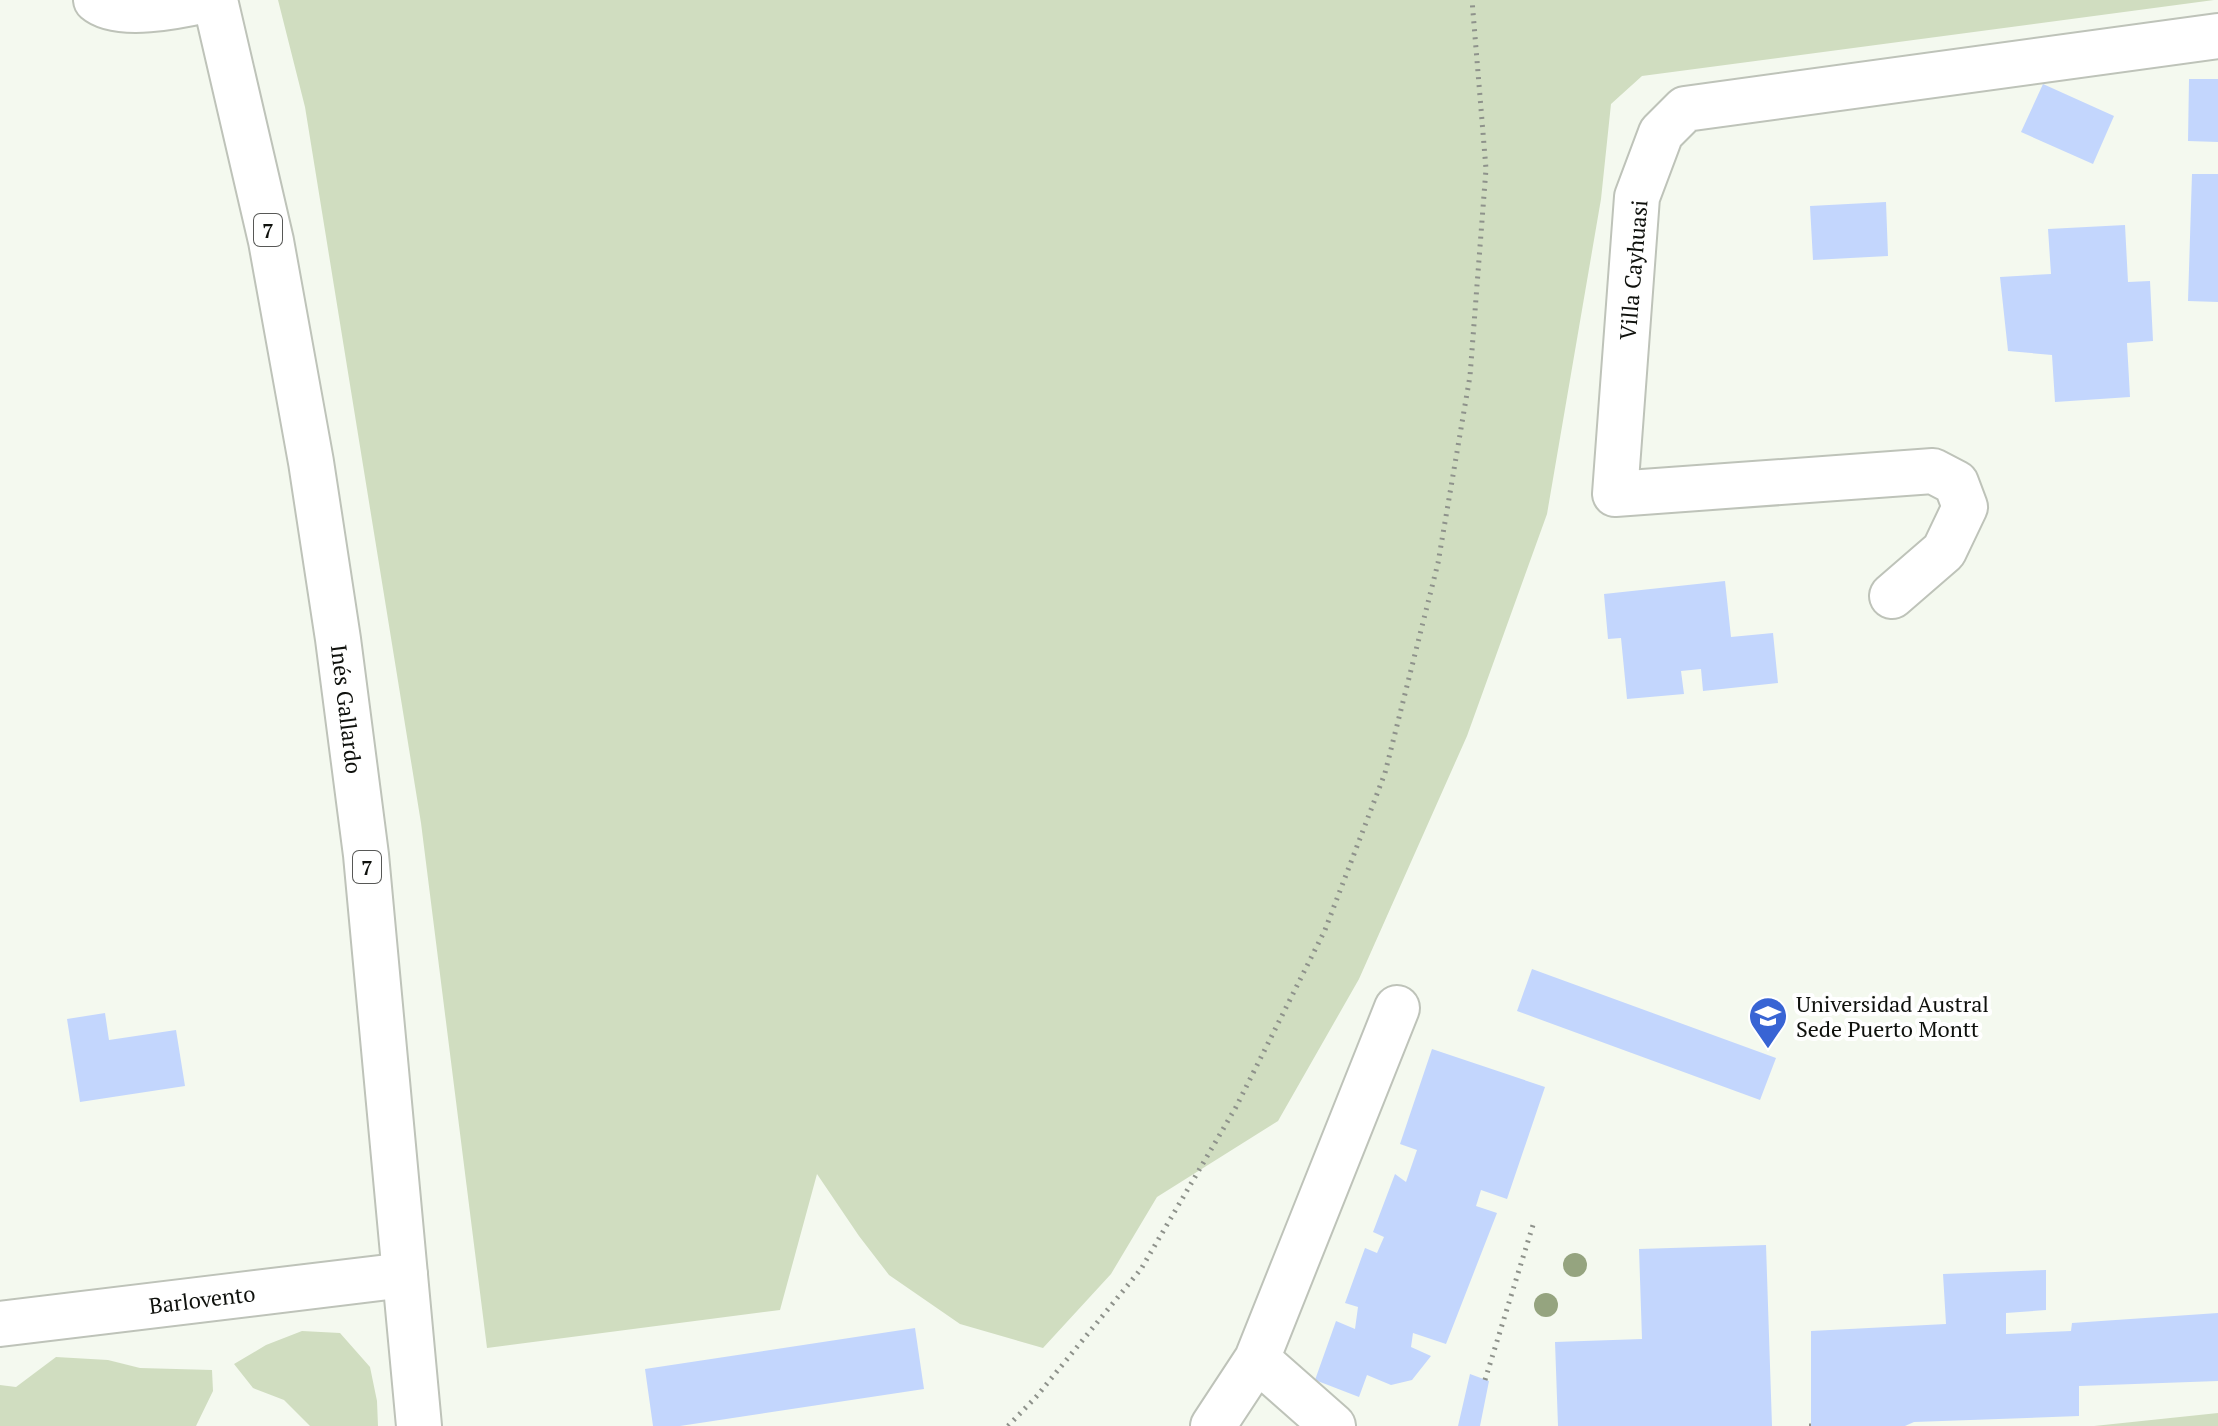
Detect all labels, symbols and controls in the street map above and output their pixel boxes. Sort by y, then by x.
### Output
street label: Villa Cayhuasi [1612,199,1654,341]
road number: 7 [254,214,282,246]
street label: Inés Gallardo [325,643,369,775]
road number: 7 [353,851,381,883]
place label: Universidad Austral Sede Puerto Montt [1796,989,1989,1043]
school or university icon: Universidad Austral Sede Puerto Montt [1747,995,1789,1050]
street label: Barlovento [147,1278,257,1320]

